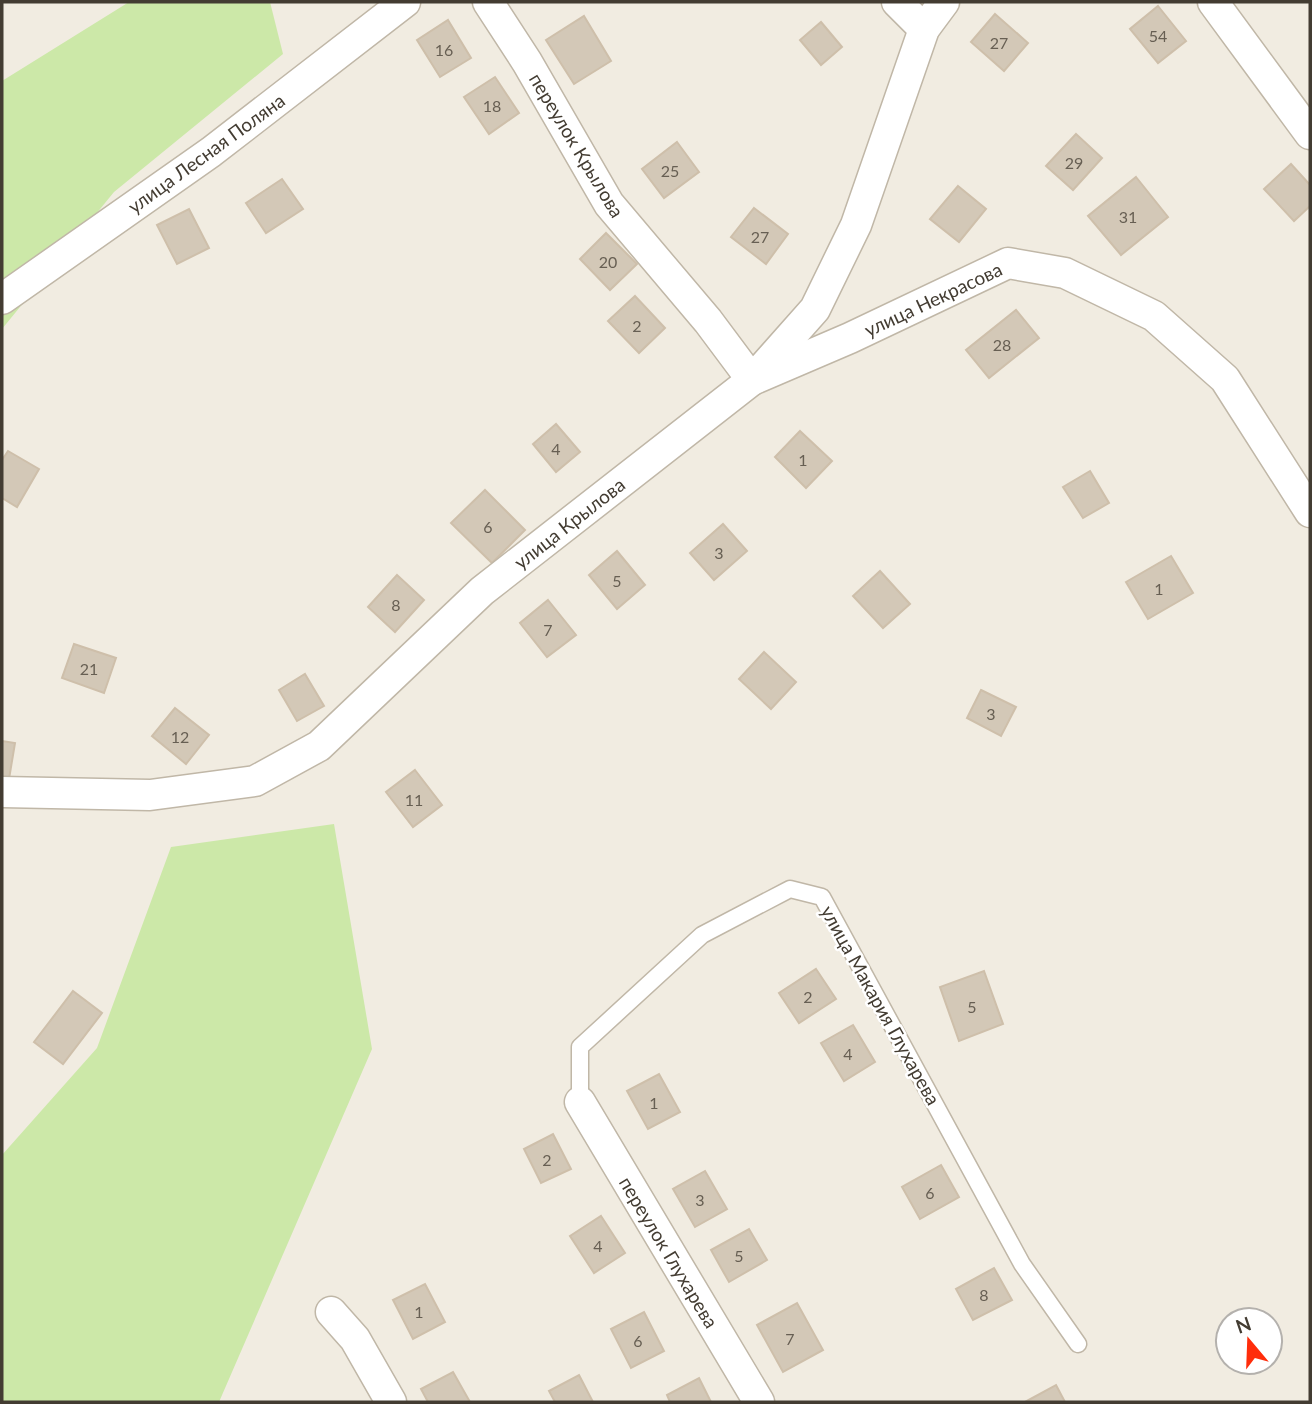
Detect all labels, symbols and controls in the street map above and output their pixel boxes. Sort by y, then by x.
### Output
house number: 54 [1149,26,1167,45]
house number: 27 [990,33,1008,52]
house number: 16 [435,40,453,59]
street label: переулок Крылова [525,69,629,221]
street label: улица Лесная Поляна [123,88,289,218]
house number: 18 [483,96,501,115]
house number: 29 [1065,153,1083,172]
house number: 25 [661,161,679,180]
house number: 31 [1119,207,1137,226]
house number: 27 [751,227,769,246]
house number: 20 [599,252,617,271]
street label: улица Некрасова [860,257,1006,341]
house number: 2 [632,316,642,335]
house number: 28 [993,335,1011,354]
house number: 4 [551,439,561,458]
house number: 1 [798,450,808,469]
street label: улица Крылова [509,473,629,573]
house number: 6 [483,517,493,536]
house number: 3 [714,543,724,562]
house number: 5 [612,571,622,590]
house number: 1 [1154,579,1164,598]
house number: 8 [391,595,401,614]
house number: 7 [543,620,553,639]
house number: 21 [80,659,98,678]
house number: 3 [986,704,996,723]
house number: 12 [171,727,189,746]
house number: 11 [405,790,423,809]
street label: улица Макария Глухарева [817,901,945,1109]
house number: 2 [803,987,813,1006]
house number: 5 [967,997,977,1016]
house number: 4 [843,1044,853,1063]
house number: 1 [649,1093,659,1112]
house number: 2 [542,1150,552,1169]
street label: переулок Глухарева [615,1172,723,1332]
house number: 6 [925,1183,935,1202]
house number: 3 [695,1190,705,1209]
house number: 4 [593,1236,603,1255]
house number: 5 [734,1246,744,1265]
house number: 8 [979,1285,989,1304]
house number: 1 [414,1302,424,1321]
north arrow [1214,1306,1284,1376]
text: N [1233,1311,1254,1338]
house number: 7 [785,1329,795,1348]
house number: 6 [633,1331,643,1350]

